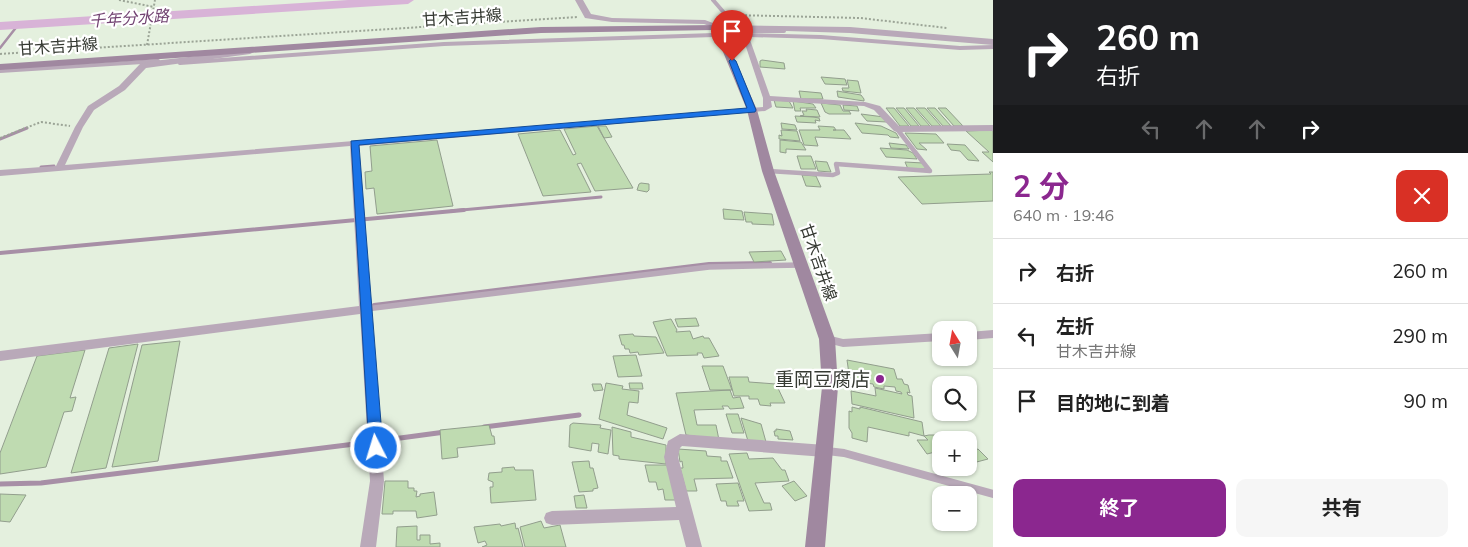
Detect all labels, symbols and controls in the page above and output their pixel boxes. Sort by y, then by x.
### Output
street label: 甘木吉井線 [421,4,503,30]
water label: 千年分水路 [88,5,172,31]
pin [711,10,753,61]
text: 260 m [1096,15,1200,59]
icon: arrive [718,17,746,45]
icon: right [1013,20,1078,85]
street label: 甘木吉井線 [17,33,99,59]
text: 右折 [1096,62,1140,90]
icon: left [1137,115,1165,143]
icon: ahead [1190,115,1218,143]
icon: ahead [1243,115,1271,143]
icon: right [1296,115,1324,143]
text: 2 分 [1013,167,1069,205]
button: close [1396,170,1448,222]
text: 640 m · 19:46 [1013,205,1114,225]
street label: 甘木吉井線 [797,221,841,303]
icon: right [1013,257,1041,285]
text: 260 m [1392,259,1448,283]
text: 右折 [1056,261,1094,285]
text: 左折 [1056,314,1094,338]
north arrow [932,321,978,366]
map controls [932,321,977,531]
icon: left [1013,322,1041,350]
text: 290 m [1392,324,1448,348]
text: 甘木吉井線 [1056,341,1136,361]
place label: 重岡豆腐店 [775,367,870,391]
marker: 重岡豆腐店 [874,373,886,385]
button: search [932,376,977,421]
icon: arrive [1013,387,1041,415]
text: 90 m [1404,389,1448,413]
text: 目的地に到着 [1056,391,1170,415]
position arrow [349,421,401,473]
button: + [932,431,977,476]
button: 終了 [1013,479,1226,537]
button: 共有 [1236,479,1448,537]
button: − [932,486,977,531]

